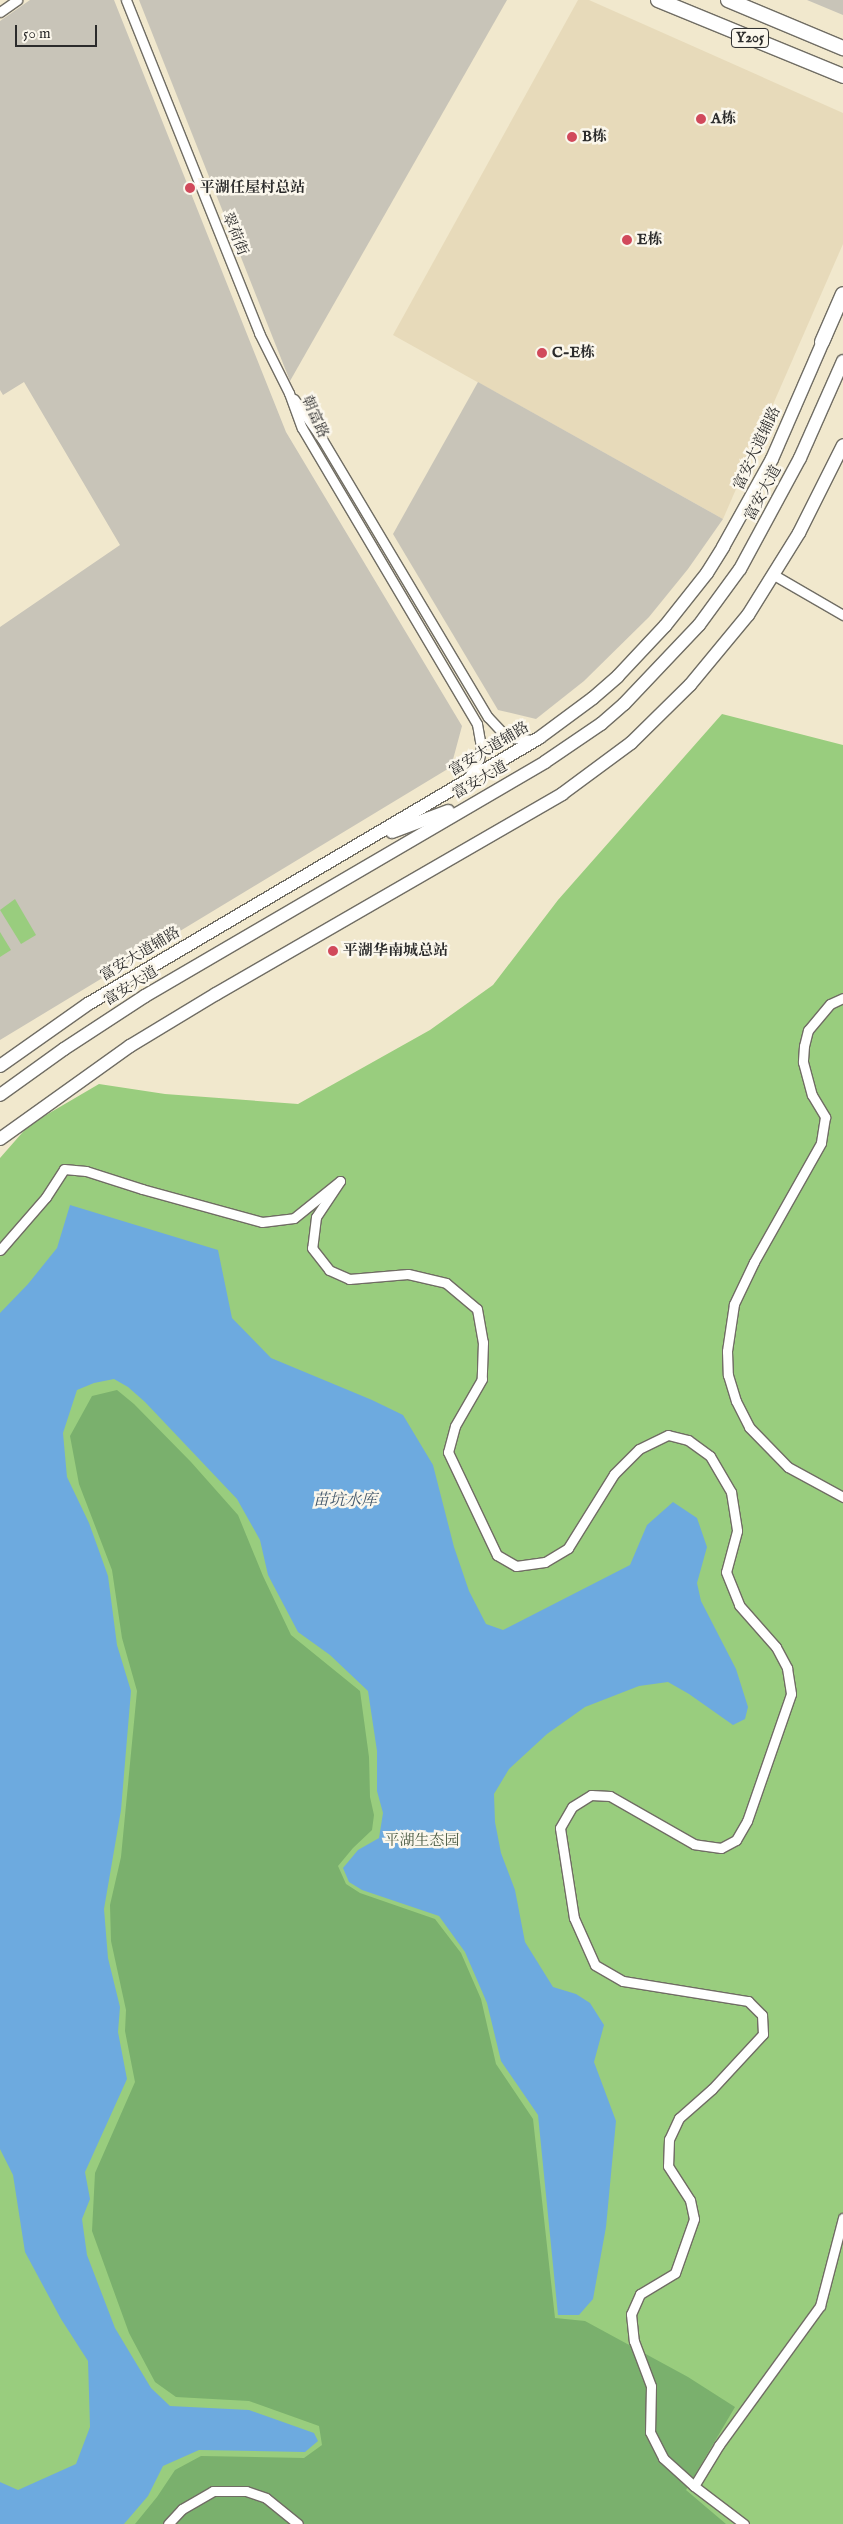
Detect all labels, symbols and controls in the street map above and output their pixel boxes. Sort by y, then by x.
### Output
scale bar [18,15,100,47]
text: 50 m [23,24,51,43]
road number: Y205 [730,26,770,49]
place label: A栋 [711,110,736,128]
marker: A栋 [695,113,707,125]
place label: B栋 [582,128,607,146]
marker: B栋 [566,131,578,143]
place label: 平湖任屋村总站 [200,179,305,197]
marker: 平湖任屋村总站 [184,182,196,194]
street label: 翠荷街 [218,210,252,258]
place label: E栋 [637,231,662,249]
marker: E栋 [621,234,633,246]
place label: C-E栋 [552,344,595,362]
marker: C-E栋 [536,347,548,359]
street label: 朝富路 [298,393,332,441]
street label: 富安大道辅路 [730,403,784,493]
street label: 富安大道 [741,462,785,524]
street label: 富安大道辅路 [446,718,532,780]
street label: 富安大道 [450,757,510,803]
street label: 富安大道辅路 [97,923,183,985]
place label: 平湖华南城总站 [343,942,448,960]
marker: 平湖华南城总站 [327,945,339,957]
street label: 富安大道 [101,962,161,1010]
water label: 苗坑水库 [313,1491,377,1511]
park label: 平湖生态园 [385,1832,459,1850]

